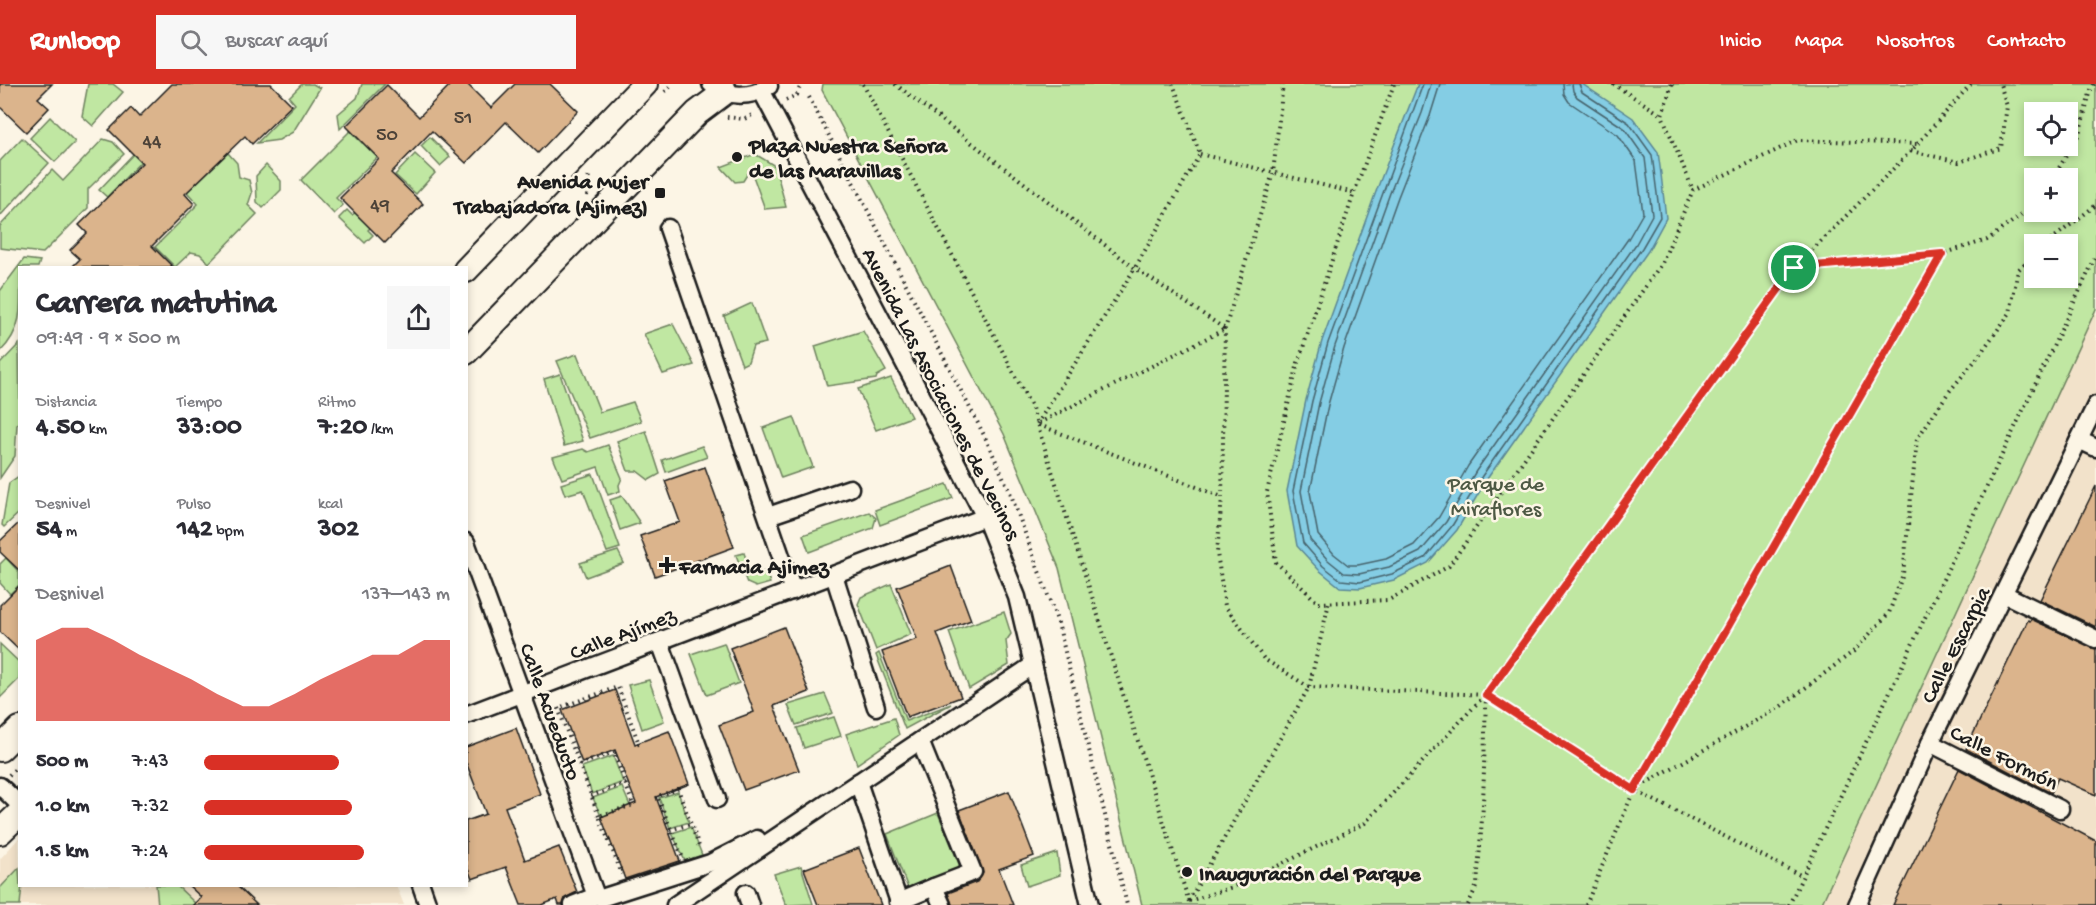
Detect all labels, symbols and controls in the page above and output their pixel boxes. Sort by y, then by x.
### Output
search box [156,15,576,69]
text: Runloop [30,26,120,59]
icon: search [177,26,210,59]
text: Buscar aquí [225,29,328,55]
text: Inicio [1720,30,1762,55]
text: Mapa [1795,30,1843,55]
text: Nosotros [1876,30,1954,55]
text: Contacto [1987,30,2066,55]
map controls [2024,102,2078,288]
button: locate [2024,102,2078,156]
house number: 51 [454,108,472,131]
house number: 50 [376,125,398,148]
house number: 44 [143,132,162,155]
place label: Plaza Nuestra Señora de las Maravillas [748,135,949,186]
marker: Plaza Nuestra Señora de las Maravillas [730,150,744,164]
button: + [2024,168,2078,222]
place label: Avenida Mujer Trabajadora (Ajimez) [452,171,650,222]
marker: Avenida Mujer Trabajadora (Ajimez) [653,186,667,200]
house number: 49 [370,196,390,219]
button: − [2024,234,2078,288]
pin [1768,242,1819,293]
street label: Avenida Las Asociaciones de Vecinos [854,245,1025,546]
icon: arrive [1777,251,1810,284]
text: Carrera matutina [36,286,276,324]
button: share [387,286,450,349]
text: 09:49 · 9 × 500 m [36,328,180,351]
text: Distancia [36,394,97,413]
text: Tiempo [177,394,222,413]
text: Ritmo [318,394,356,413]
text: 4.50 [36,413,85,444]
text: 33:00 [177,413,242,444]
text: 7:20 [318,413,367,444]
text: km [85,421,107,440]
text: /km [367,421,393,440]
park label: Parque de Miraflores [1447,473,1545,524]
text: Desnivel [36,496,90,515]
text: Pulso [177,496,211,515]
text: kcal [318,496,343,515]
text: 54 [36,515,62,546]
text: 142 [177,515,213,546]
text: 302 [318,515,359,546]
text: m [62,523,77,542]
text: bpm [213,523,244,542]
place label: Farmacia Ajimez [678,556,830,582]
marker: Farmacia Ajimez [660,558,674,572]
street label: Calle Escarpia [1917,582,1998,709]
text: Desnivel [36,584,104,607]
text: 137–143 m [362,584,450,607]
street label: Calle Ajímez [567,603,681,668]
street label: Calle Acueducto [511,640,585,784]
street label: Calle Formón [1945,721,2062,798]
text: 500 m [36,751,88,774]
text: 7:43 [132,751,169,774]
text: 1.0 km [36,796,90,819]
text: 7:32 [132,796,169,819]
text: 1.5 km [36,841,89,864]
text: 7:24 [132,841,168,864]
place label: Inauguración del Parque [1199,863,1421,889]
marker: Inauguración del Parque [1180,865,1194,879]

